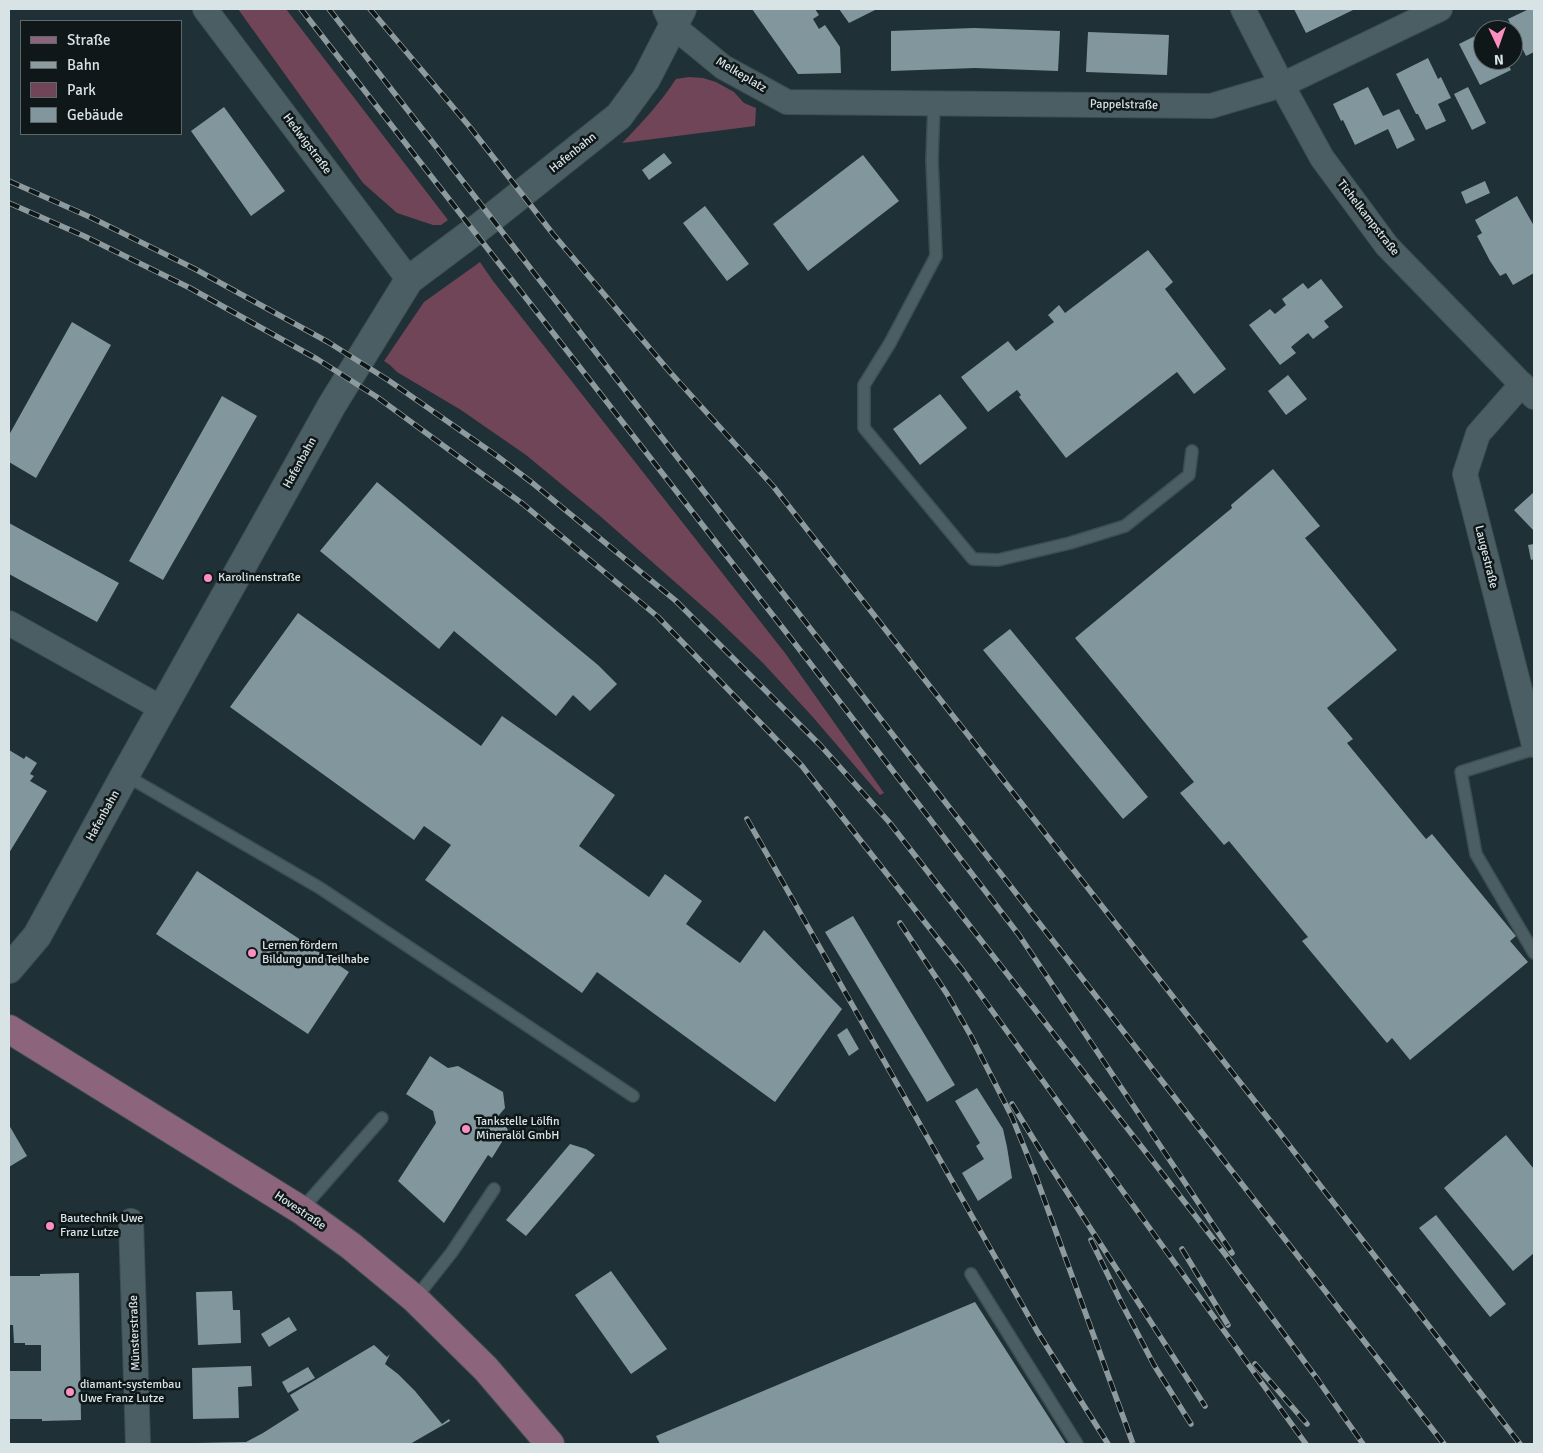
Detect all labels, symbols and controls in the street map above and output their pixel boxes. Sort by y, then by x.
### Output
legend [20,20,182,135]
north arrow [1473,20,1523,70]
text: Straße [67,31,111,49]
text: N [1493,51,1504,68]
street label: Melkeplatz [713,54,769,96]
text: Bahn [67,56,100,74]
text: Park [67,81,96,99]
street label: Pappelstraße [1090,97,1158,113]
text: Gebäude [67,106,123,124]
street label: Hedwigstraße [280,111,334,177]
street label: Hafenbahn [547,130,599,176]
street label: Tichelkampstraße [1334,177,1402,259]
street label: Hafenbahn [280,435,320,491]
street label: Laugestraße [1471,524,1501,590]
place label: Karolinenstraße [218,571,301,585]
marker: Karolinenstraße [202,572,214,584]
street label: Hafenbahn [83,788,123,844]
place label: Lernen fördern Bildung und Teilhabe [262,939,369,967]
marker: Lernen fördern Bildung und Teilhabe [246,947,258,959]
place label: Tankstelle Lölfin Mineralöl GmbH [476,1115,560,1143]
marker: Tankstelle Lölfin Mineralöl GmbH [460,1123,472,1135]
street label: Hovestraße [272,1189,328,1233]
place label: Bautechnik Uwe Franz Lutze [60,1212,143,1240]
marker: Bautechnik Uwe Franz Lutze [44,1220,56,1232]
street label: Münsterstraße [126,1295,144,1371]
place label: diamant-systembau Uwe Franz Lutze [80,1378,181,1406]
marker: diamant-systembau Uwe Franz Lutze [64,1386,76,1398]

